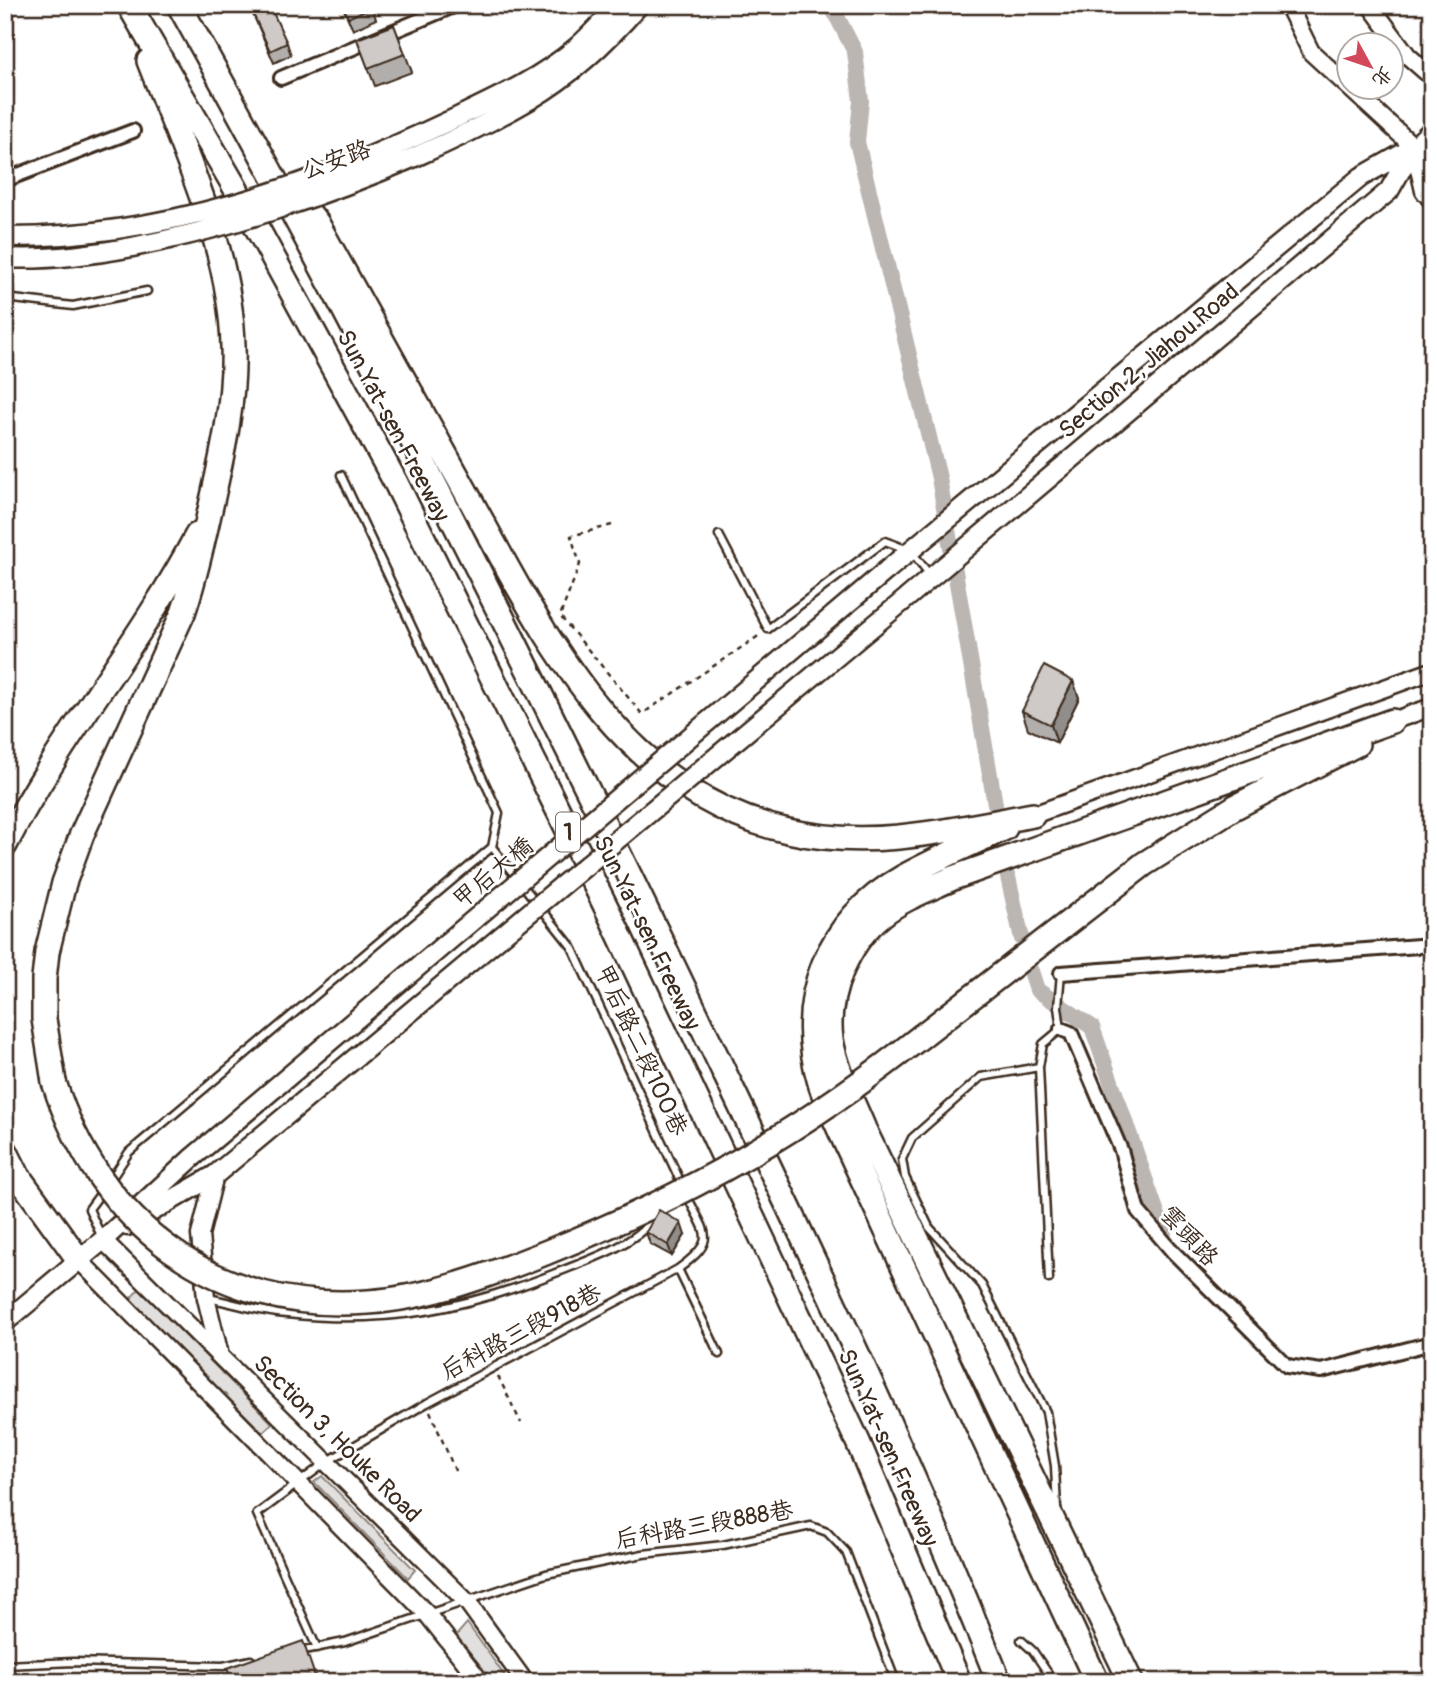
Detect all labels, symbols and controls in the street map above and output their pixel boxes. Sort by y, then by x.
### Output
north arrow [1336,32,1406,102]
text: 北 [1367,61,1398,91]
street label: 公安路 [297,134,375,186]
street label: Section 2, Jiahou Road [1053,277,1245,445]
street label: Sun Yat-sen Freeway [330,325,456,527]
road number: 1 [556,812,580,852]
street label: 甲后大橋 [447,831,539,915]
street label: Sun Yat-sen Freeway [587,831,707,1035]
street label: 甲后路二段100巷 [589,960,693,1140]
street label: 雲頭路 [1154,1200,1224,1272]
street label: 后科路三段918巷 [436,1277,606,1387]
street label: Sun Yat-sen Freeway [831,1345,945,1551]
street label: Section 3, Houke Road [247,1349,427,1529]
street label: 后科路三段888巷 [613,1495,795,1555]

